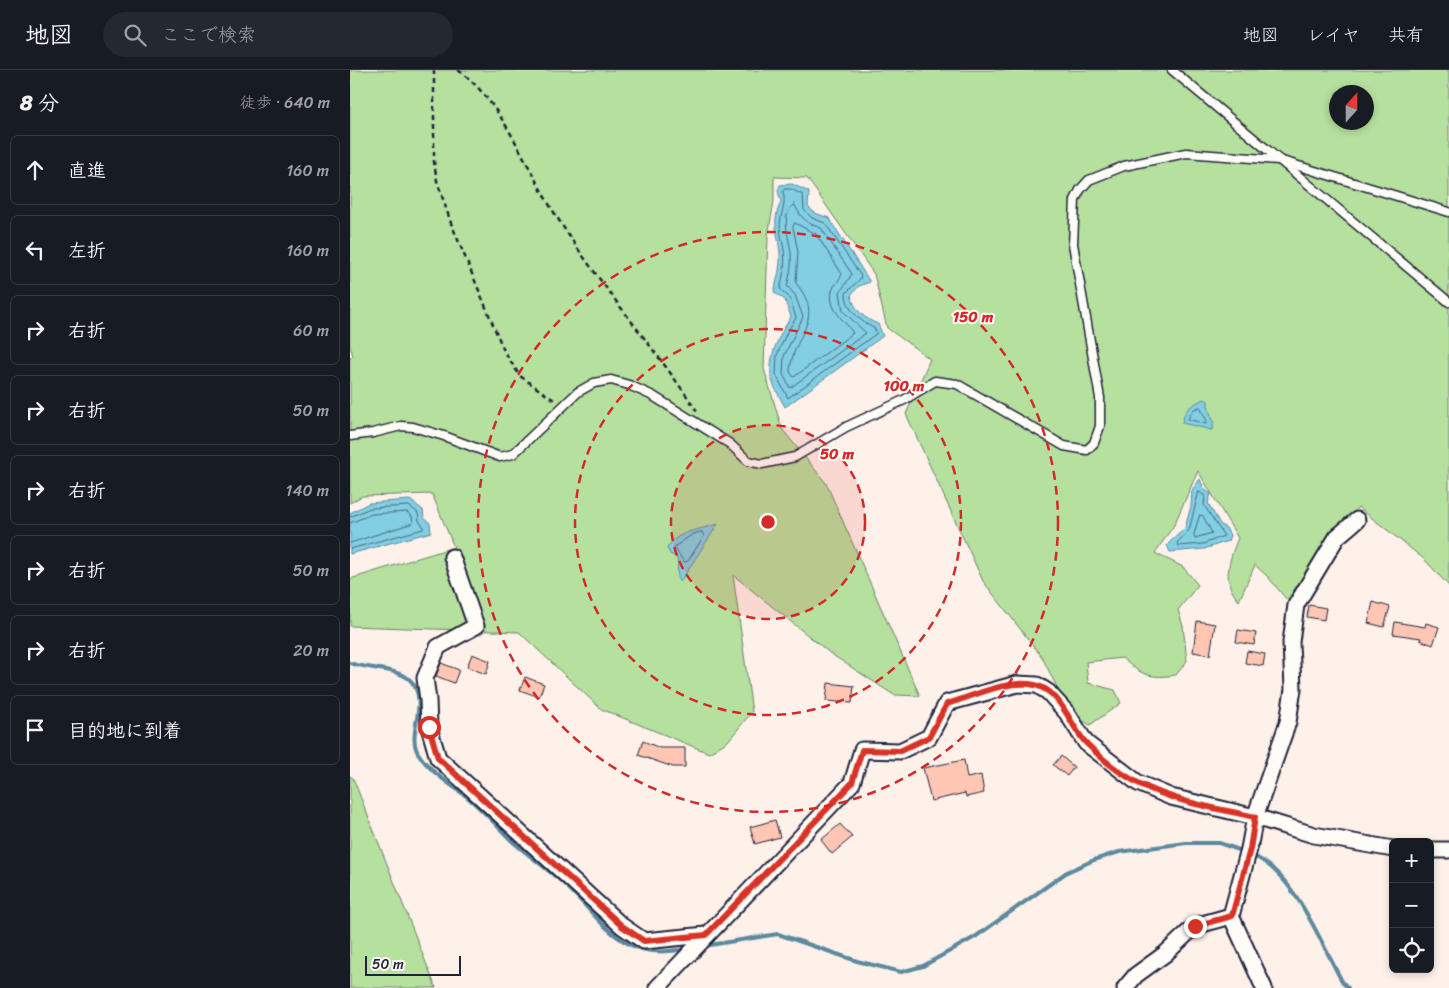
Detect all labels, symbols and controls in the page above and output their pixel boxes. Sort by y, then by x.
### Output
search box [103,12,453,57]
text: 地図 [25,14,73,56]
text: ここで検索 [161,18,256,51]
text: 地図 [1243,19,1279,51]
text: レイヤ [1307,19,1360,51]
text: 共有 [1388,19,1424,51]
icon: search [121,21,149,49]
text: 8 分 [20,84,59,122]
north arrow [1329,85,1374,130]
text: 徒歩 · 640 m [240,88,330,117]
text: 直進 [68,154,106,187]
icon: ahead [21,156,49,184]
text: 160 m [286,156,329,185]
text: 左折 [68,234,106,267]
icon: left [21,236,49,264]
text: 160 m [286,236,329,265]
text: 150 m [953,304,994,330]
text: 右折 [68,314,106,347]
icon: right [21,316,49,344]
text: 60 m [293,316,329,345]
text: 100 m [884,373,925,399]
text: 右折 [68,394,106,427]
icon: right [21,396,49,424]
text: 50 m [293,396,329,425]
text: 50 m [820,441,855,467]
text: 右折 [68,474,106,507]
icon: right [21,476,49,504]
text: 140 m [286,476,329,505]
centre of rings [759,513,777,531]
text: 右折 [68,554,106,587]
icon: right [21,556,49,584]
text: 50 m [293,556,329,585]
text: 右折 [68,634,106,667]
icon: right [21,636,49,664]
text: 20 m [293,636,329,665]
text: 目的地に到着 [68,714,182,747]
icon: arrive [21,716,49,744]
route start [418,716,441,739]
map controls [1389,838,1434,973]
button: + [1389,838,1434,883]
button: − [1389,883,1434,928]
route end [1184,915,1207,938]
button: locate [1389,928,1434,973]
text: 50 m [372,952,404,977]
scale bar [365,953,461,976]

